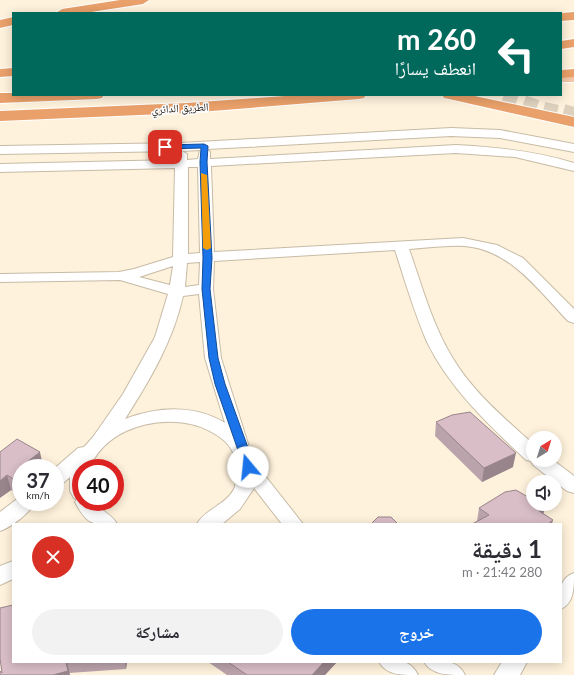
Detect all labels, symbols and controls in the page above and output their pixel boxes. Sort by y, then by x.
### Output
text: 260 m [397,22,476,56]
icon: left [490,28,542,80]
text: انعطف يسارًا [395,57,476,79]
street label: الطريق الدائري [151,100,209,118]
pin [148,130,182,164]
icon: arrive [154,136,176,158]
north arrow [526,431,562,467]
map controls [526,431,562,511]
position arrow [227,446,269,488]
speed limit sign: 40 [72,459,124,511]
text: 37 [26,468,50,492]
button: sound [526,475,562,511]
text: km/h [26,489,50,501]
text: 1 دقيقة [472,534,542,563]
button: close [32,536,74,578]
text: 280 m · 21:42 [462,564,542,580]
button: مشاركة [32,609,283,655]
button: خروج [291,609,542,655]

